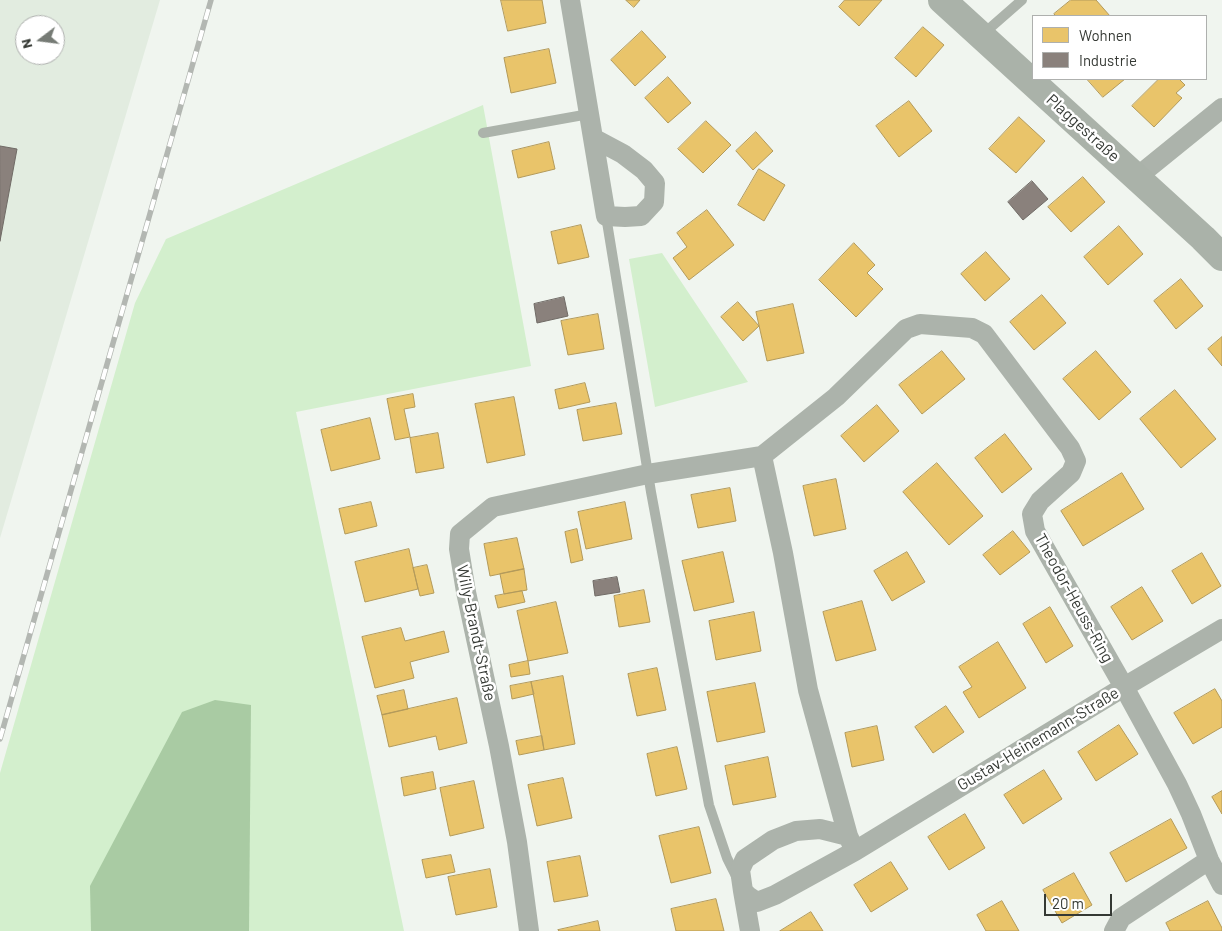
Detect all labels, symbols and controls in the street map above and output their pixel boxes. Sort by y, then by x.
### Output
north arrow [15,15,65,65]
legend [1032,15,1207,80]
text: Wohnen [1079,26,1132,44]
text: N [17,37,35,50]
text: Industrie [1079,51,1137,69]
street label: Plaggestraße [1042,90,1124,166]
street label: Theodor-Heuss-Ring [1031,530,1117,666]
street label: Willy-Brandt-Straße [452,563,500,703]
street label: Gustav-Heinemann-Straße [954,683,1122,795]
scale bar [1047,884,1114,916]
text: 20 m [1052,894,1084,912]

